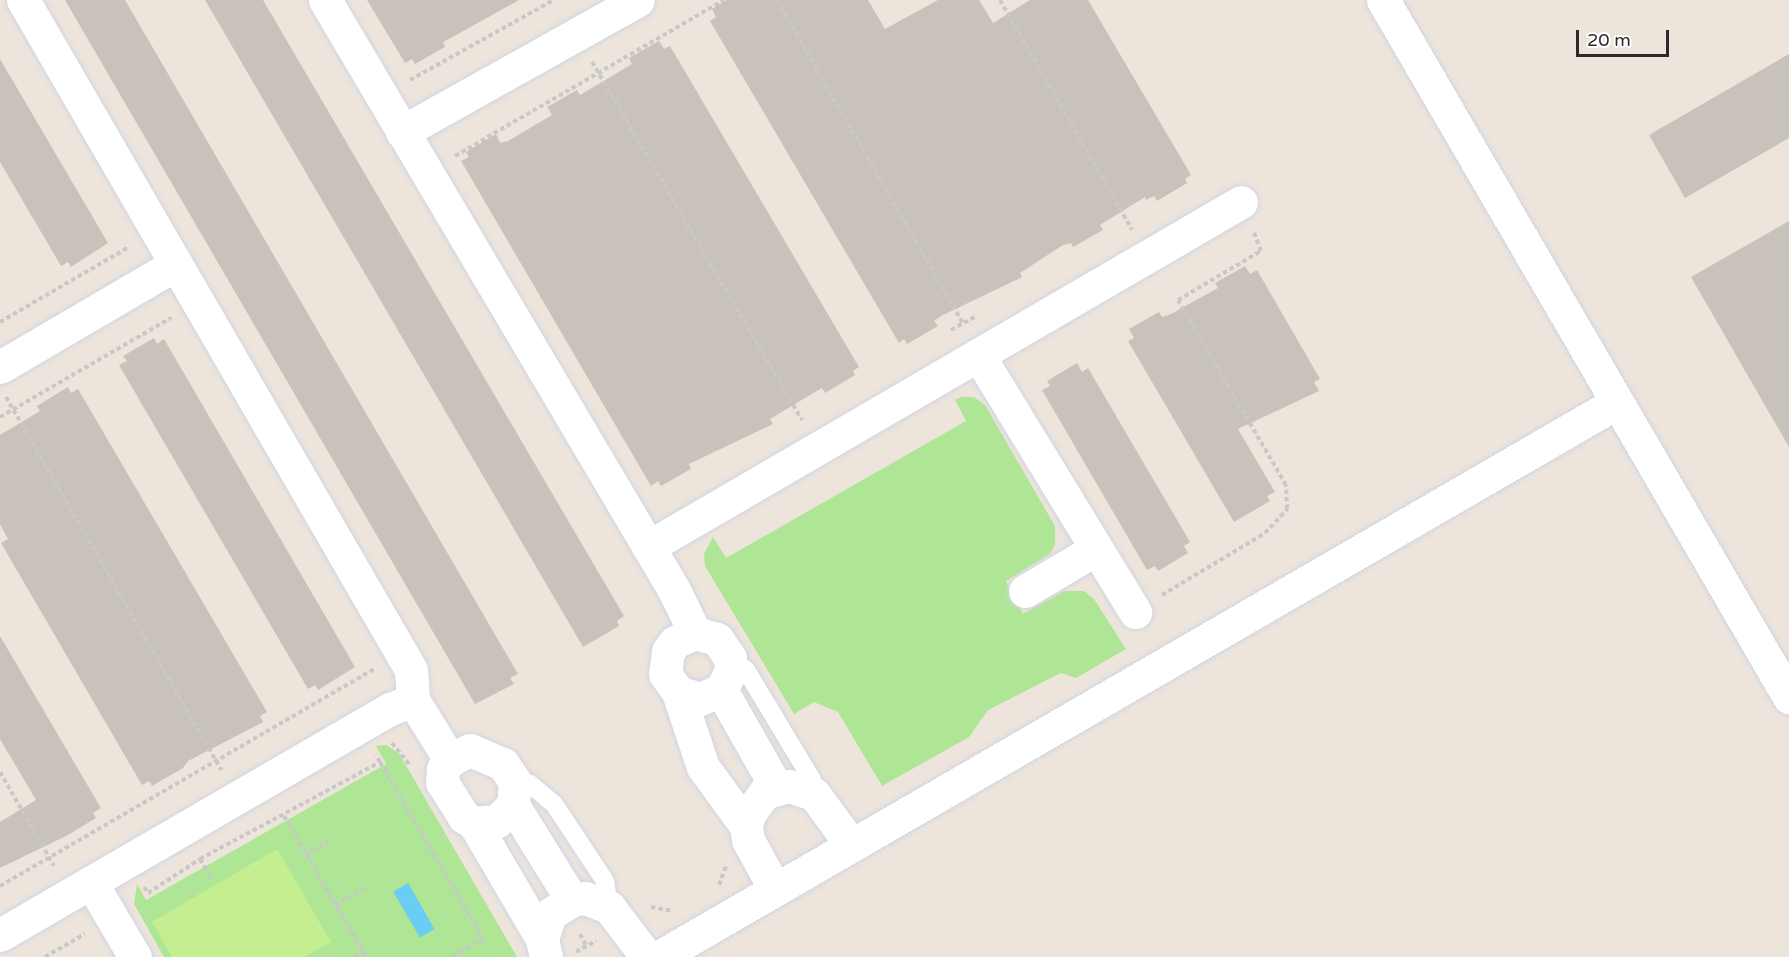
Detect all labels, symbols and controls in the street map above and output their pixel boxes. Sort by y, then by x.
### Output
scale bar [1579,18,1672,56]
text: 20 m [1587,29,1631,51]

